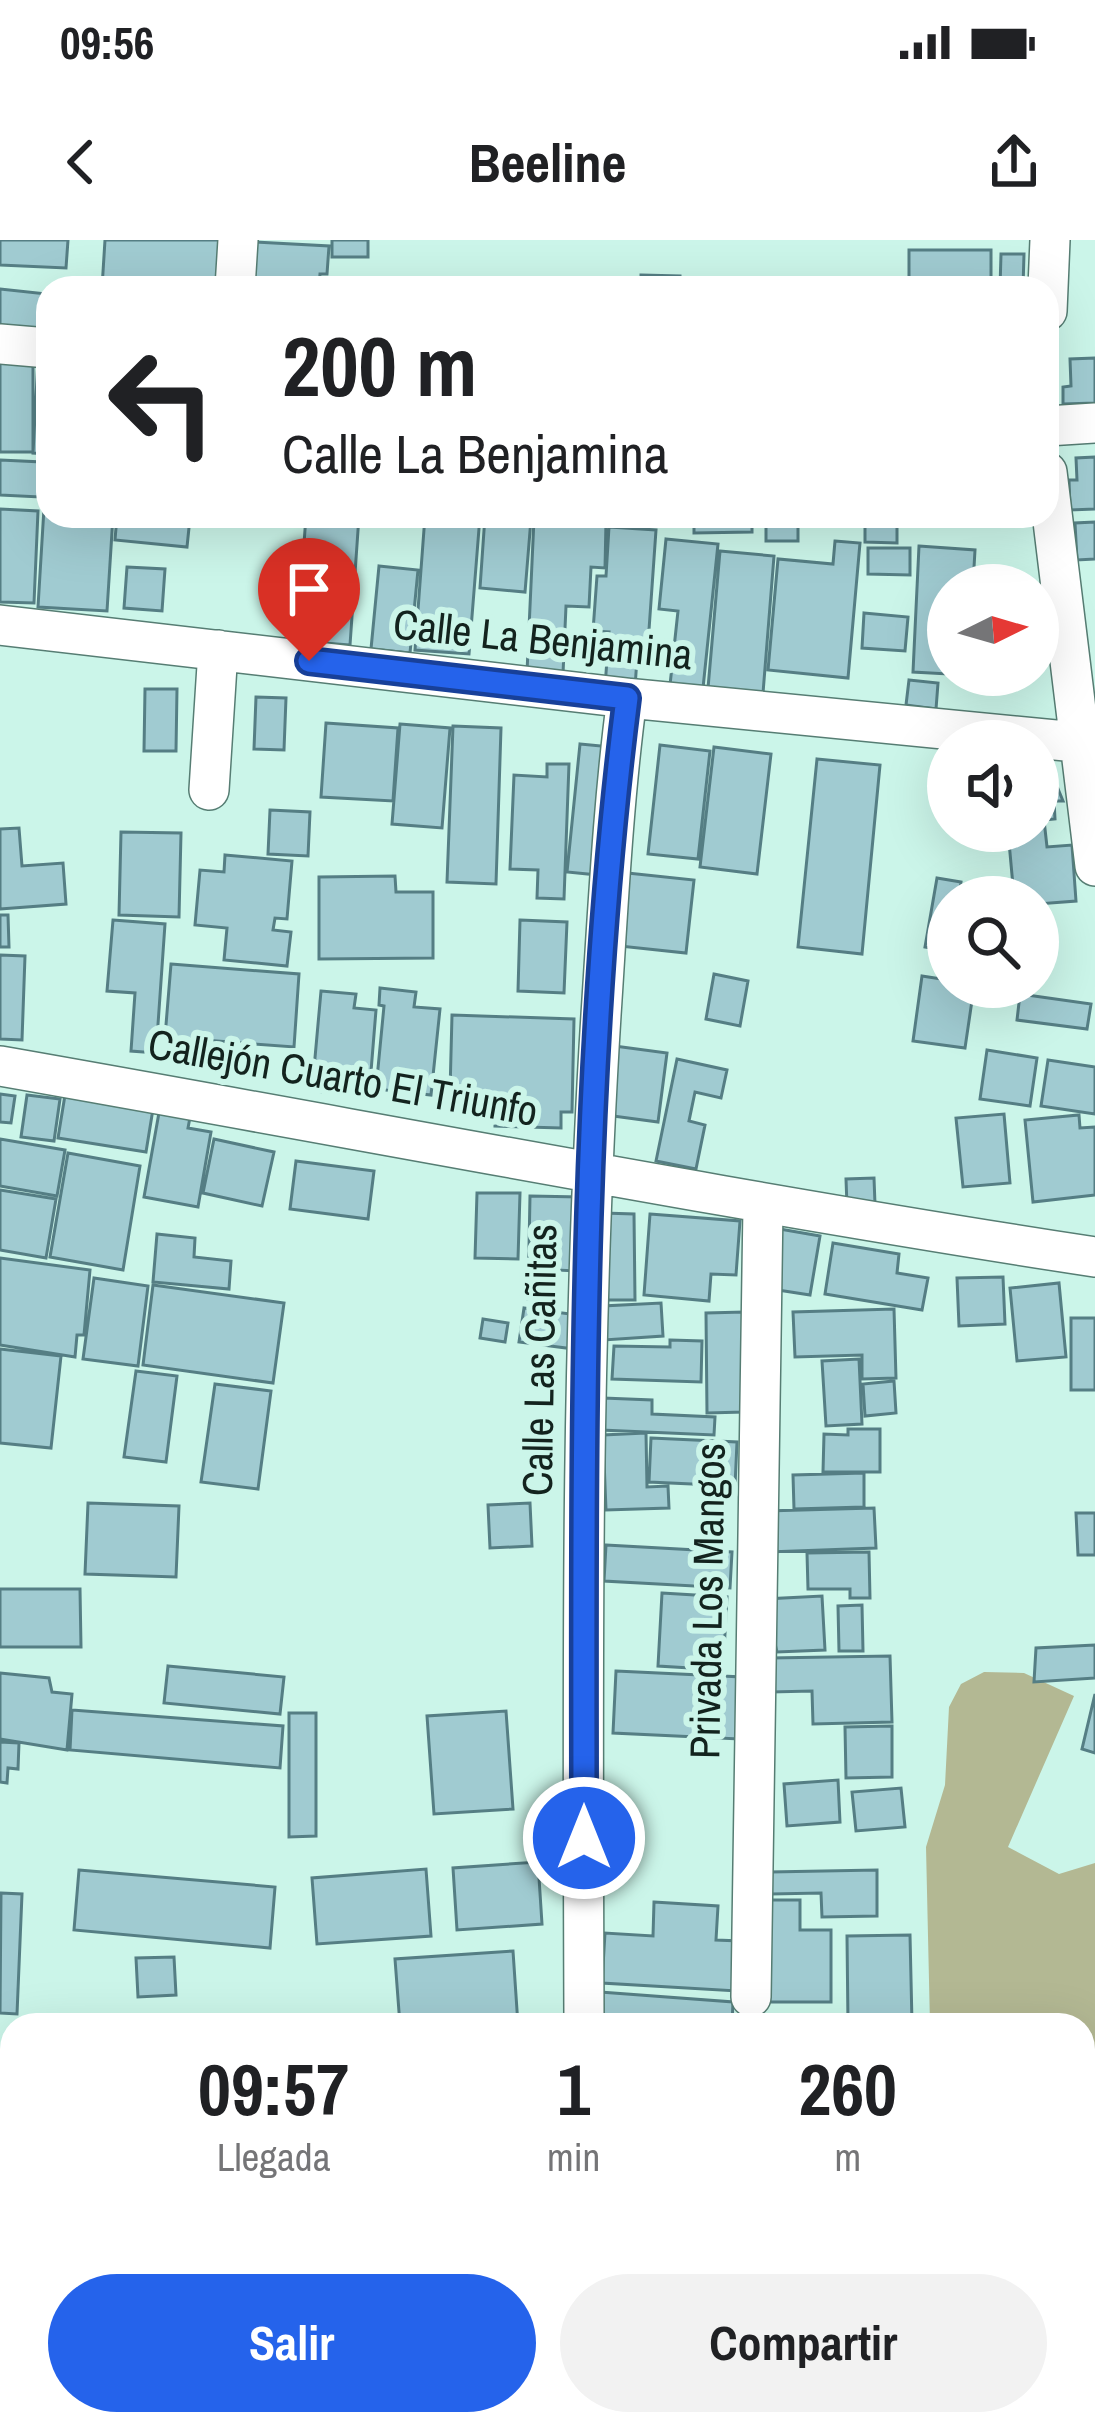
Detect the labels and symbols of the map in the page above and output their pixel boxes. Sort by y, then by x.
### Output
pin [258,538,360,661]
north arrow [927,564,1059,696]
street label: Calle La Benjamina [391,595,695,683]
street label: Callejón Cuarto El Triunfo [144,1015,542,1139]
street label: Calle Las Cañitas [509,1224,569,1496]
street label: Privada Los Mangos [676,1443,738,1759]
position arrow [521,1775,647,1901]

